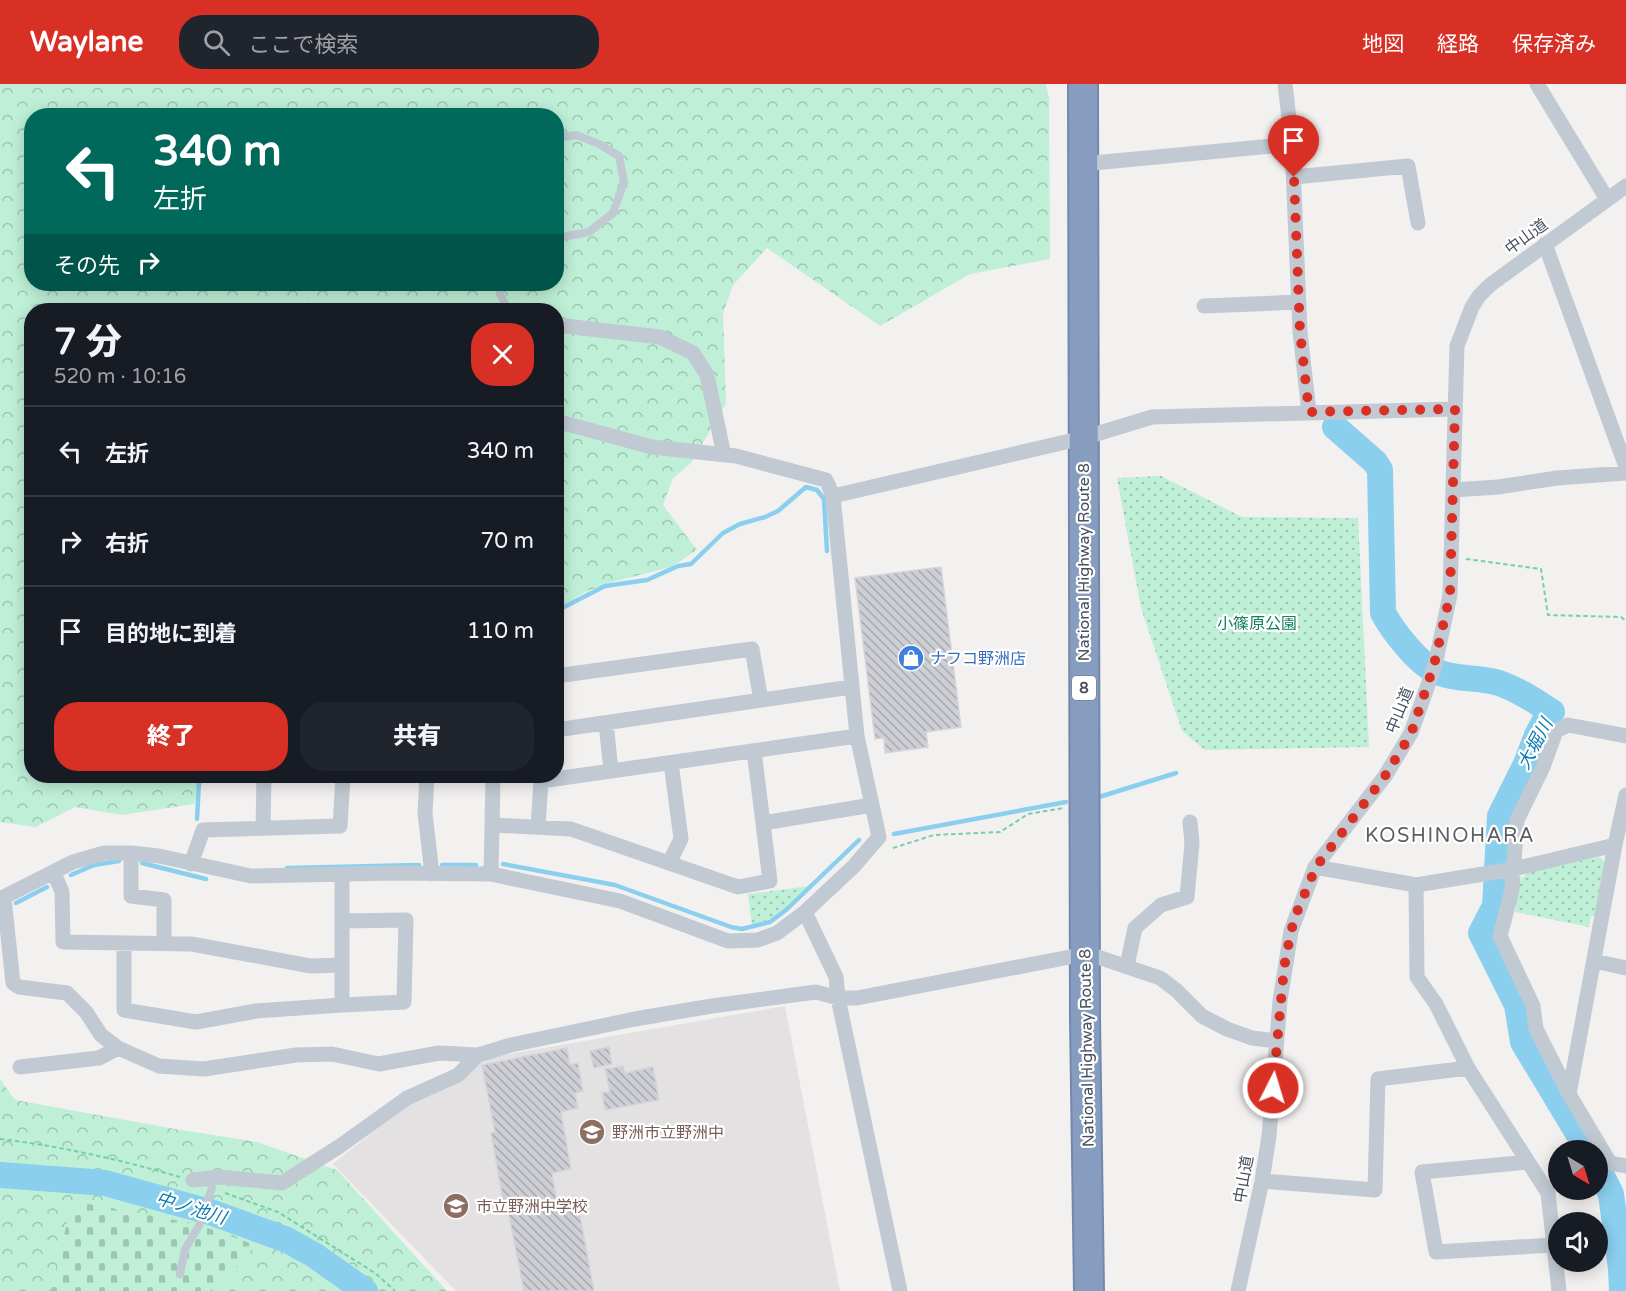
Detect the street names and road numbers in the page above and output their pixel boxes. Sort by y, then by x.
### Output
street label: 中山道 [1501,215,1552,259]
street label: National Highway Route 8 [1074,463,1094,661]
road number: 8 [1072,676,1096,700]
street label: 中山道 [1382,684,1418,736]
street label: National Highway Route 8 [1075,949,1099,1147]
street label: 中山道 [1230,1154,1258,1205]

